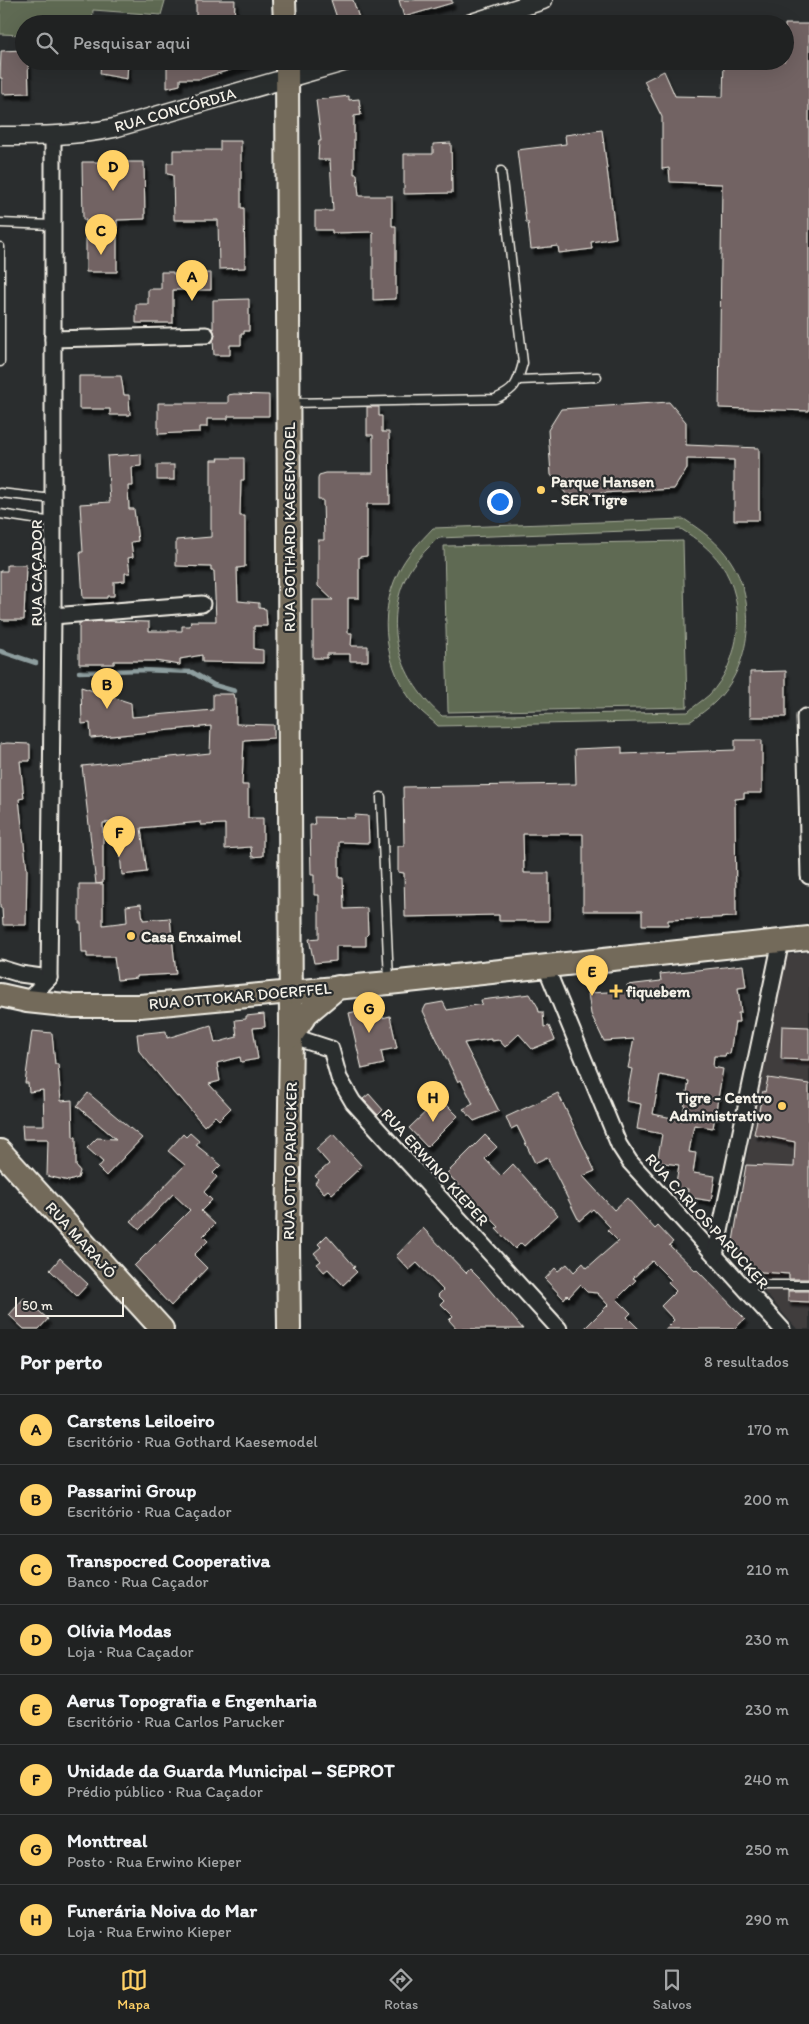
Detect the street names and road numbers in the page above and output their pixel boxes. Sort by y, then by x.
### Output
street label: RUA CONCÓRDIA [112,84,238,136]
street label: RUA GOTHARD KAESEMODEL [280,422,299,632]
street label: RUA CAÇADOR [27,519,46,626]
street label: RUA OTTOKAR DOERFFEL [148,979,332,1013]
street label: RUA OTTO PARUCKER [279,1082,301,1240]
street label: RUA ERWINO KIEPER [377,1104,493,1230]
street label: RUA CARLOS PARUCKER [641,1149,773,1293]
street label: RUA MARAJÓ [42,1198,120,1282]

